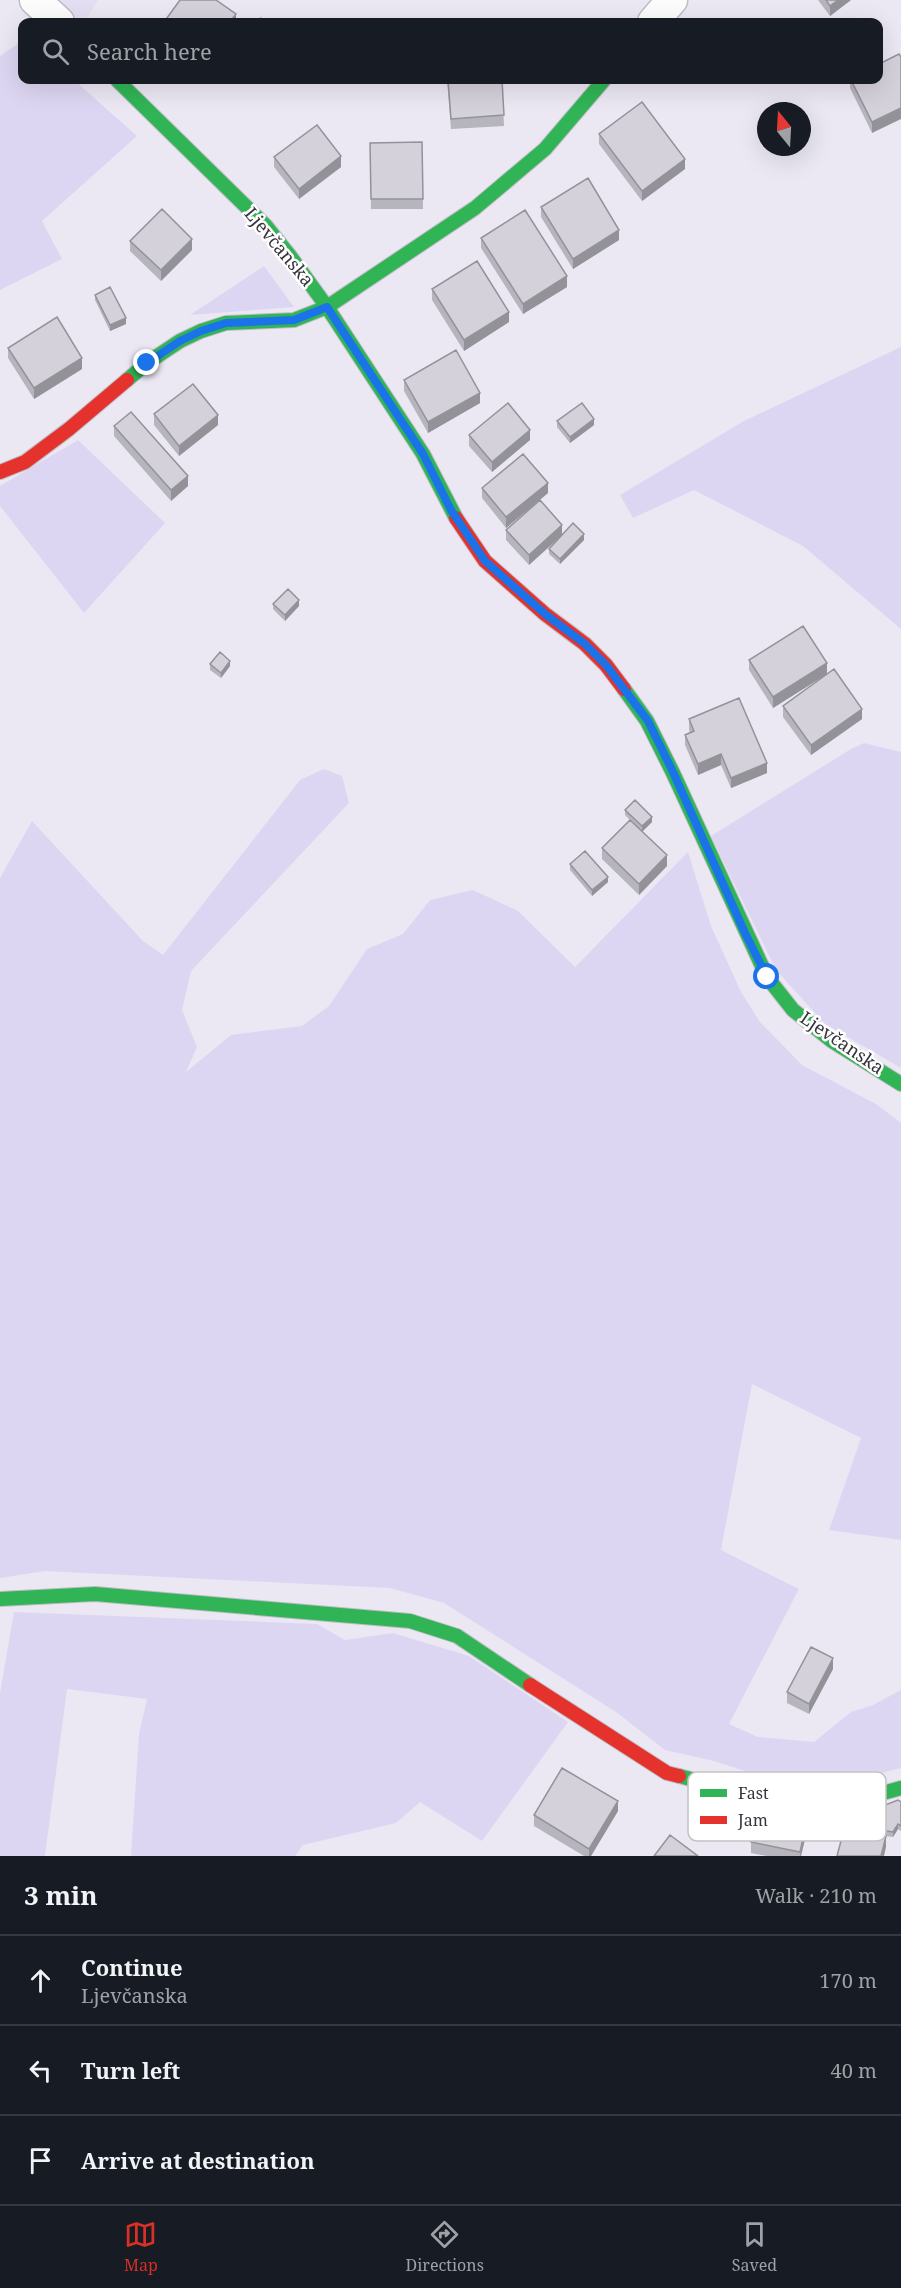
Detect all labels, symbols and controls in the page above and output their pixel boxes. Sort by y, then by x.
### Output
search box [18,18,883,84]
icon: search [39,35,72,68]
text: Search here [87,36,212,66]
north arrow [757,102,811,156]
street label: Ljevčanska [240,202,320,291]
route end [133,349,159,375]
route start [753,963,779,989]
street label: Ljevčanska [796,1005,889,1079]
legend [688,1772,886,1841]
text: Fast [738,1782,769,1804]
text: Jam [737,1809,768,1831]
text: 3 min [24,1877,98,1913]
text: Walk · 210 m [755,1882,877,1909]
text: Continue [81,1952,183,1982]
icon: ahead [24,1964,57,1997]
text: 170 m [819,1967,877,1994]
text: Ljevčanska [81,1982,188,2009]
icon: left [24,2054,57,2087]
text: Turn left [81,2055,180,2085]
text: 40 m [831,2057,877,2084]
icon: arrive [24,2144,57,2177]
text: Arrive at destination [81,2145,315,2175]
tab: Map [124,2218,158,2276]
tab: Directions [406,2218,484,2276]
tab: Saved [732,2218,777,2276]

